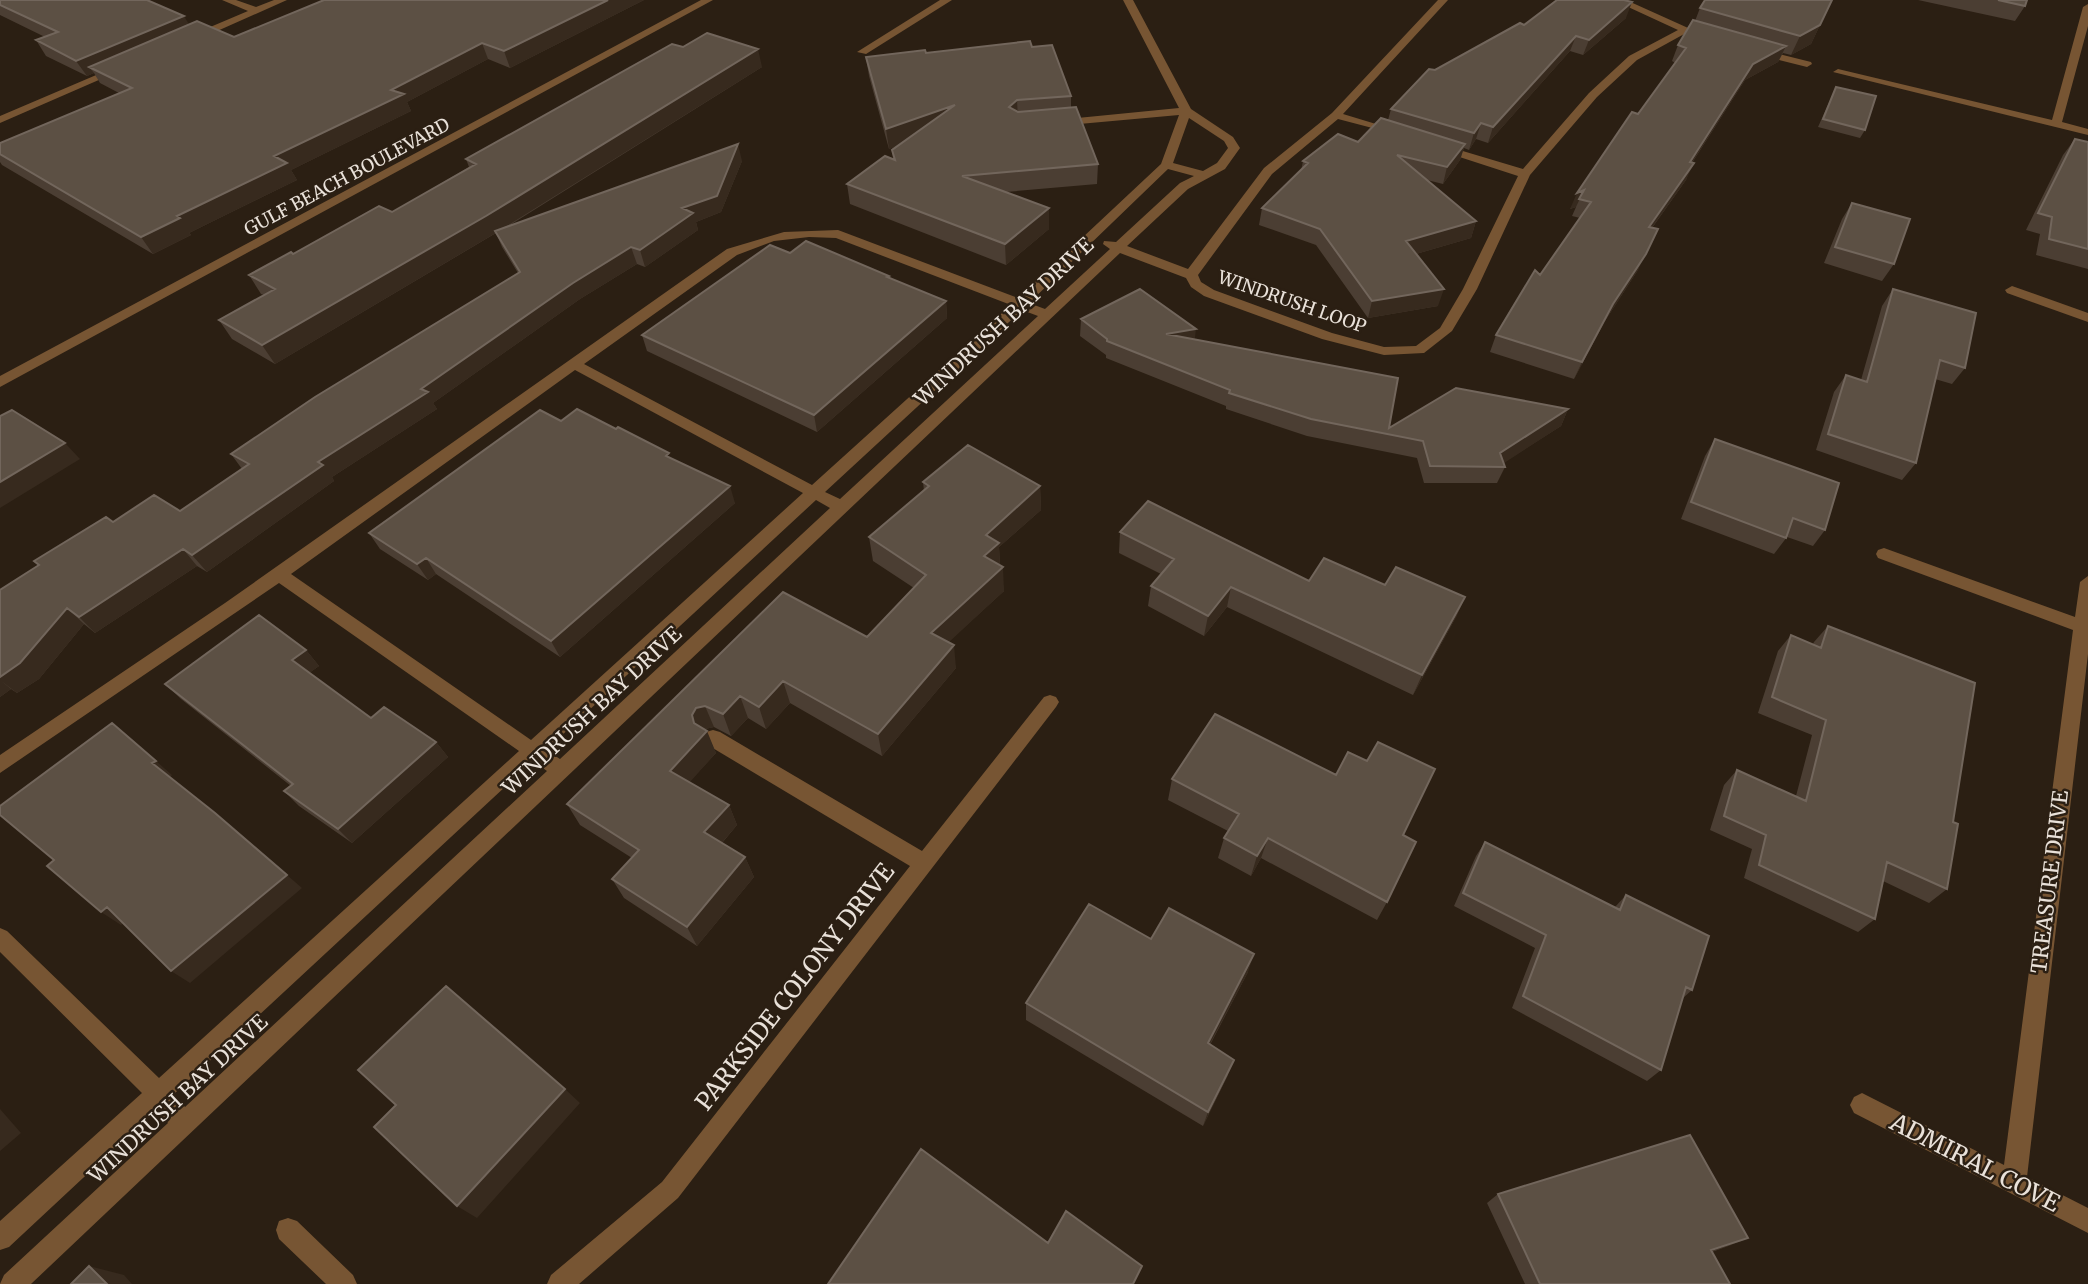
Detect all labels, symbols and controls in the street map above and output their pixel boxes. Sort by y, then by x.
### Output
street label: GULF BEACH BOULEVARD [240,113,454,241]
street label: WINDRUSH BAY DRIVE [907,231,1100,413]
street label: WINDRUSH LOOP [1214,265,1370,338]
street label: WINDRUSH BAY DRIVE [495,620,688,802]
street label: TREASURE DRIVE [2025,788,2074,975]
street label: PARKSIDE COLONY DRIVE [688,856,901,1117]
street label: WINDRUSH BAY DRIVE [81,1008,274,1190]
street label: ADMIRAL COVE [1884,1106,2066,1219]

